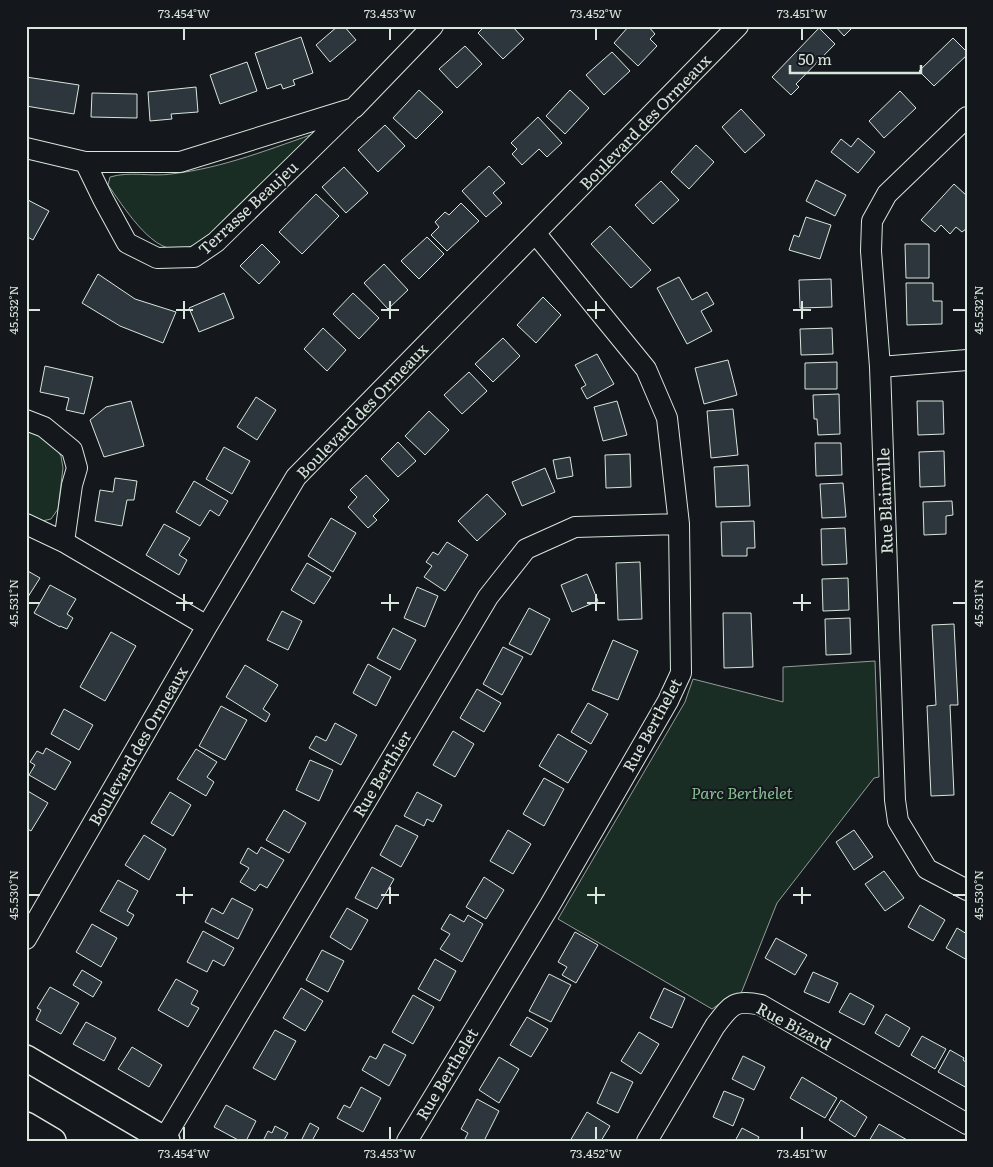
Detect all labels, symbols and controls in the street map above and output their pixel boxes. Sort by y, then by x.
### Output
text: 73.454°W [158,4,210,22]
text: 73.453°W [364,4,416,22]
text: 73.452°W [570,4,622,22]
text: 73.451°W [777,4,827,22]
scale bar [790,42,922,74]
street label: Boulevard des Ormeaux [573,47,716,195]
text: 50 m [798,47,832,70]
street label: Terrasse Beaujeu [192,155,303,260]
text: 45.532°N [4,286,22,335]
text: 45.532°N [969,286,987,335]
street label: Boulevard des Ormeaux [290,336,433,484]
street label: Rue Blainville [870,448,898,554]
text: 45.531°N [4,579,22,627]
text: 45.531°N [969,579,987,627]
street label: Boulevard des Ormeaux [82,661,193,830]
street label: Rue Berthelet [616,673,687,776]
street label: Rue Berthier [346,725,417,821]
park label: Parc Berthelet [691,780,793,804]
text: 45.530°N [4,870,22,920]
text: 45.530°N [969,870,987,920]
street label: Rue Bizard [753,995,836,1055]
street label: Rue Berthelet [409,1022,483,1124]
text: 73.454°W [158,1144,210,1162]
text: 73.453°W [364,1144,416,1162]
text: 73.452°W [570,1144,622,1162]
text: 73.451°W [777,1144,827,1162]

